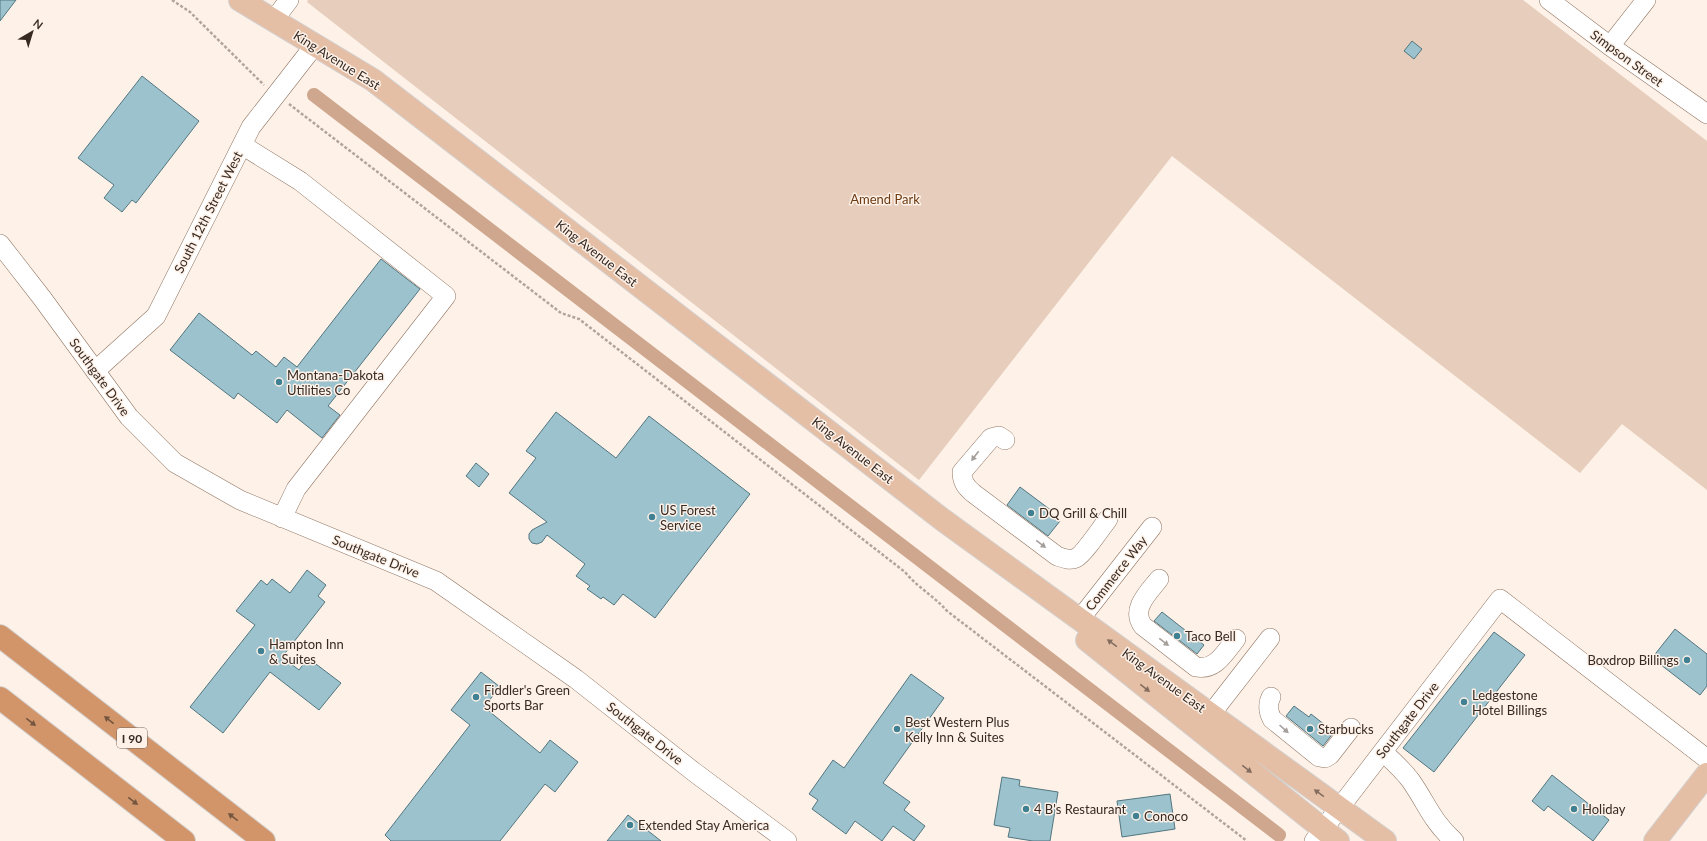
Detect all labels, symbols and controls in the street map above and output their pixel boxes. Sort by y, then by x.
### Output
north arrow [12,12,52,52]
text: N [31,16,46,31]
street label: Simpson Street [1588,26,1667,90]
street label: King Avenue East [291,27,384,93]
street label: South 12th Street West [170,148,246,276]
park label: Amend Park [850,191,920,207]
street label: King Avenue East [553,216,641,290]
street label: Southgate Drive [66,335,134,419]
place label: Montana-Dakota Utilities Co [287,367,384,398]
marker: Montana-Dakota Utilities Co [274,377,284,387]
street label: King Avenue East [809,413,897,487]
one-way arrow [971,450,979,461]
place label: US Forest Service [660,502,716,533]
place label: DQ Grill & Chill [1039,505,1127,521]
marker: DQ Grill & Chill [1026,508,1036,518]
marker: US Forest Service [647,512,657,522]
street label: Southgate Drive [330,531,422,581]
street label: Commerce Way [1082,532,1150,614]
one-way arrow [1035,539,1046,548]
place label: Taco Bell [1185,628,1236,644]
marker: Taco Bell [1172,631,1182,641]
place label: Hampton Inn & Suites [269,636,344,667]
one-way arrow [1158,637,1169,646]
one-way arrow [1107,638,1118,647]
street label: King Avenue East [1119,644,1209,716]
marker: Hampton Inn & Suites [256,646,266,656]
place label: Boxdrop Billings [1587,652,1679,668]
marker: Boxdrop Billings [1682,655,1692,665]
street label: Southgate Drive [1372,679,1442,761]
place label: Fiddler's Green Sports Bar [484,682,570,713]
one-way arrow [1140,684,1151,693]
place label: Ledgestone Hotel Billings [1472,687,1548,718]
marker: Fiddler's Green Sports Bar [471,692,481,702]
marker: Ledgestone Hotel Billings [1459,697,1469,707]
street label: Southgate Drive [604,698,686,768]
place label: Best Western Plus Kelly Inn & Suites [905,714,1010,745]
one-way arrow [103,716,114,724]
one-way arrow [25,717,36,726]
place label: Starbucks [1318,721,1374,737]
marker: Best Western Plus Kelly Inn & Suites [892,724,902,734]
marker: Starbucks [1305,724,1315,734]
one-way arrow [1279,725,1289,734]
road number: I 90 [117,728,147,748]
one-way arrow [1242,765,1253,773]
one-way arrow [1314,789,1325,797]
one-way arrow [128,797,139,806]
place label: 4 B's Restaurant [1034,801,1127,817]
place label: Holiday [1582,801,1626,817]
marker: 4 B's Restaurant [1021,804,1031,814]
marker: Holiday [1569,804,1579,814]
place label: Conoco [1144,808,1188,824]
marker: Conoco [1131,811,1141,821]
one-way arrow [228,813,239,821]
place label: Extended Stay America [638,817,769,833]
marker: Extended Stay America [625,820,635,830]

